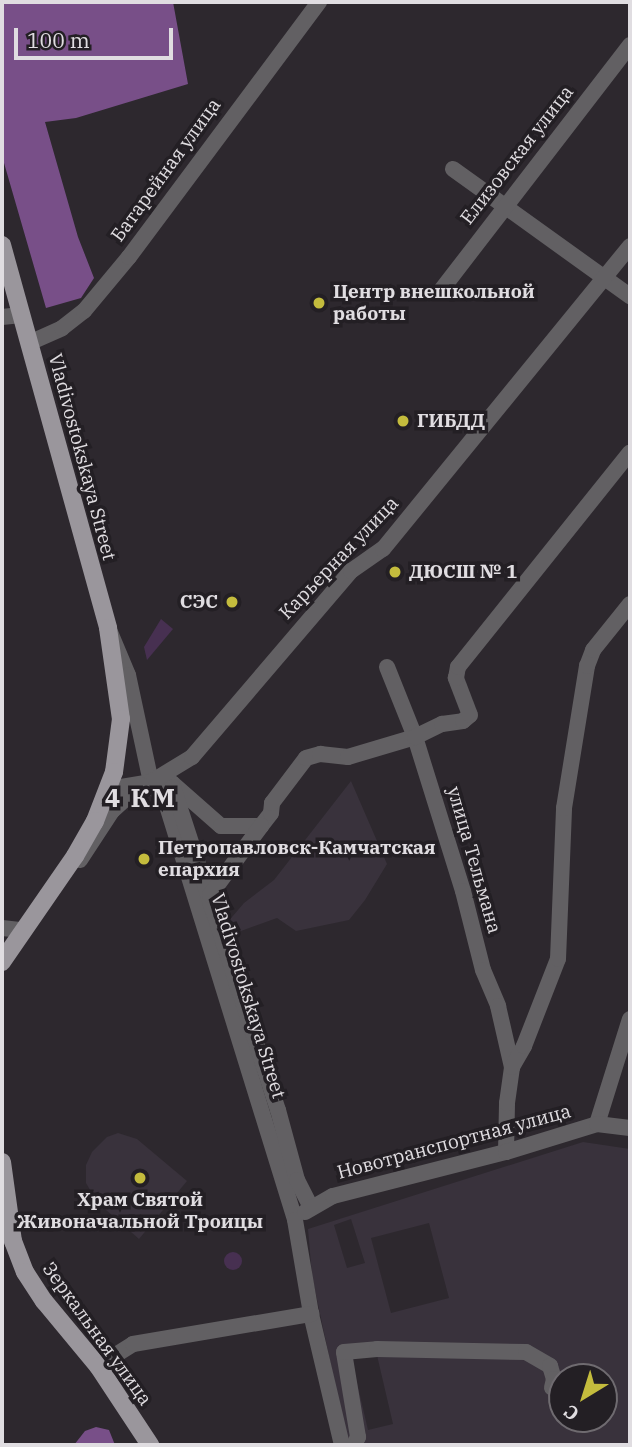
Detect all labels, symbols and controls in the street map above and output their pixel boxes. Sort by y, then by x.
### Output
scale bar [18,14,177,58]
text: 100 m [27,26,90,54]
street label: Елизовская улица [456,81,578,229]
street label: Батарейная улица [106,94,226,246]
place label: Центр внешкольной работы [333,281,535,325]
marker: Центр внешкольной работы [311,295,327,311]
street label: Vladivostokskaya Street [43,351,121,563]
place label: ГИБДД [417,410,485,432]
marker: ГИБДД [395,413,411,429]
street label: Карьерная улица [275,492,403,624]
place label: ДЮСШ № 1 [409,561,517,583]
marker: ДЮСШ № 1 [387,564,403,580]
place label: СЭС [180,591,218,613]
marker: СЭС [224,594,240,610]
district label: 4 КМ [105,782,177,814]
street label: улица Тельмана [442,784,506,936]
place label: Петропавловск-Камчатская епархия [158,837,436,881]
marker: Петропавловск-Камчатская епархия [136,851,152,867]
street label: Vladivostokskaya Street [206,891,290,1101]
street label: Новотранспортная улица [335,1100,573,1184]
marker: Храм Святой Живоначальной Троицы [132,1170,148,1186]
place label: Храм Святой Живоначальной Троицы [17,1189,263,1233]
street label: Зеркальная улица [37,1258,157,1410]
north arrow [548,1363,618,1433]
text: С [559,1400,584,1426]

